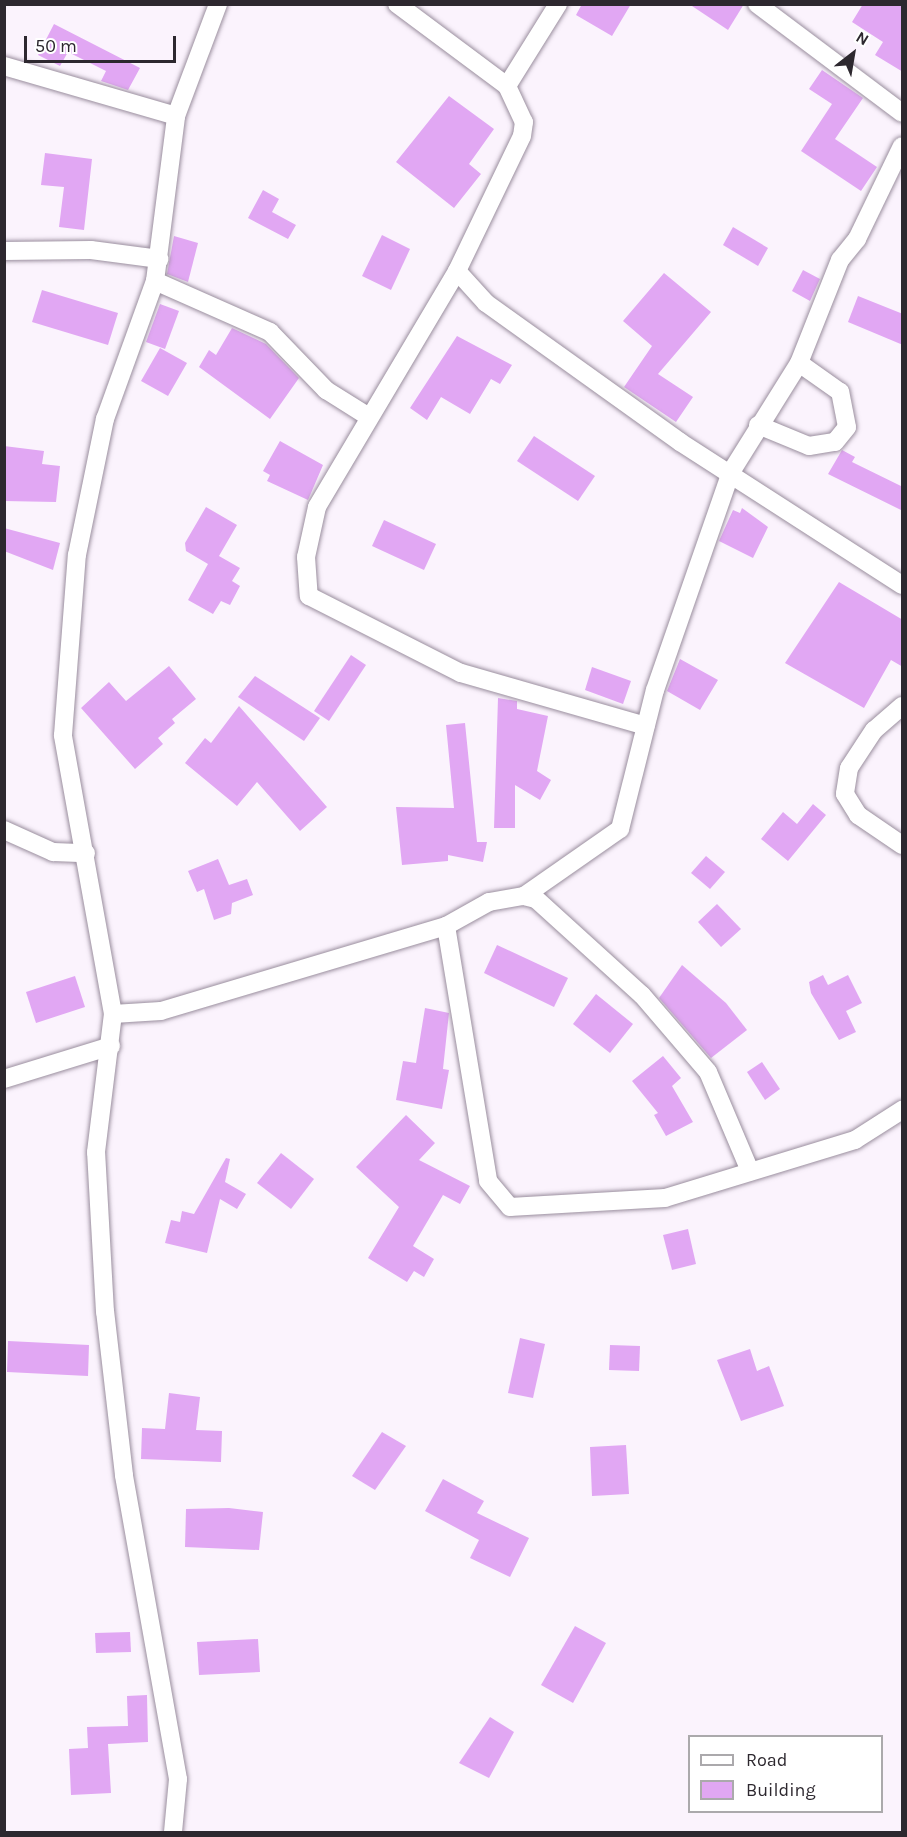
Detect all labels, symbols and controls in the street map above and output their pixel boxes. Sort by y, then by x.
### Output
scale bar [27,24,178,62]
north arrow [823,24,883,84]
text: N [853,27,872,49]
text: 50 m [35,35,77,57]
legend [688,1735,883,1813]
text: Road [746,1749,787,1771]
text: Building [746,1779,816,1801]

